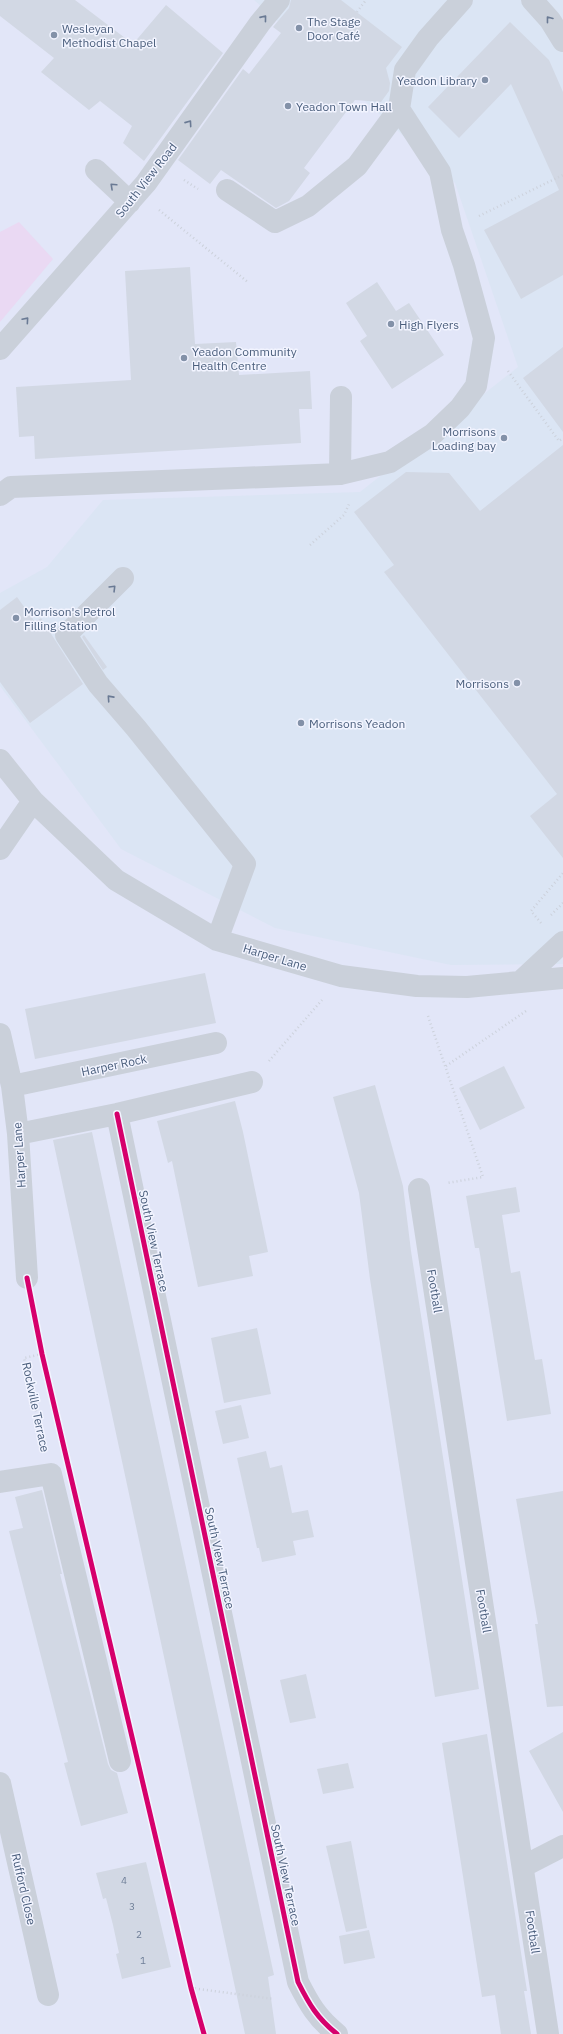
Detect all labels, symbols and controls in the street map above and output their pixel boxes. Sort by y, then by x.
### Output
place label: The Stage Door Café [307,14,361,43]
one-way arrow [260,15,267,22]
one-way arrow [546,17,553,24]
place label: Wesleyan Methodist Chapel [62,21,156,50]
marker: The Stage Door Café [294,23,304,33]
marker: Wesleyan Methodist Chapel [49,30,59,40]
place label: Yeadon Library [397,73,477,88]
marker: Yeadon Library [480,75,490,85]
place label: Yeadon Town Hall [296,99,392,114]
marker: Yeadon Town Hall [283,101,293,111]
one-way arrow [184,121,191,128]
street label: South View Road [112,140,180,220]
one-way arrow [110,183,118,191]
one-way arrow [21,317,28,325]
place label: High Flyers [399,317,459,332]
marker: High Flyers [386,319,396,329]
place label: Yeadon Community Health Centre [192,344,297,373]
marker: Yeadon Community Health Centre [179,353,189,363]
place label: Morrisons Loading bay [432,424,496,453]
marker: Morrisons Loading bay [499,433,509,443]
one-way arrow [108,585,116,592]
place label: Morrison's Petrol Filling Station [24,604,115,633]
marker: Morrison's Petrol Filling Station [11,613,21,623]
place label: Morrisons [456,676,509,691]
marker: Morrisons [512,678,522,688]
one-way arrow [108,696,115,703]
place label: Morrisons Yeadon [309,716,405,731]
marker: Morrisons Yeadon [296,718,306,728]
street label: Harper Lane [241,940,309,974]
street label: Harper Rock [80,1051,149,1079]
street label: Harper Lane [9,1121,29,1188]
street label: South View Terrace [136,1189,172,1294]
street label: Football [424,1268,446,1314]
street label: Rockville Terrace [19,1361,53,1454]
street label: South View Terrace [202,1506,238,1611]
street label: Football [473,1588,495,1634]
street label: South View Terrace [268,1823,304,1928]
street label: Rufford Close [8,1852,40,1927]
house number: 4 [121,1874,127,1887]
house number: 3 [129,1900,135,1913]
street label: Football [523,1909,543,1955]
house number: 2 [136,1928,142,1941]
house number: 1 [140,1954,146,1967]

